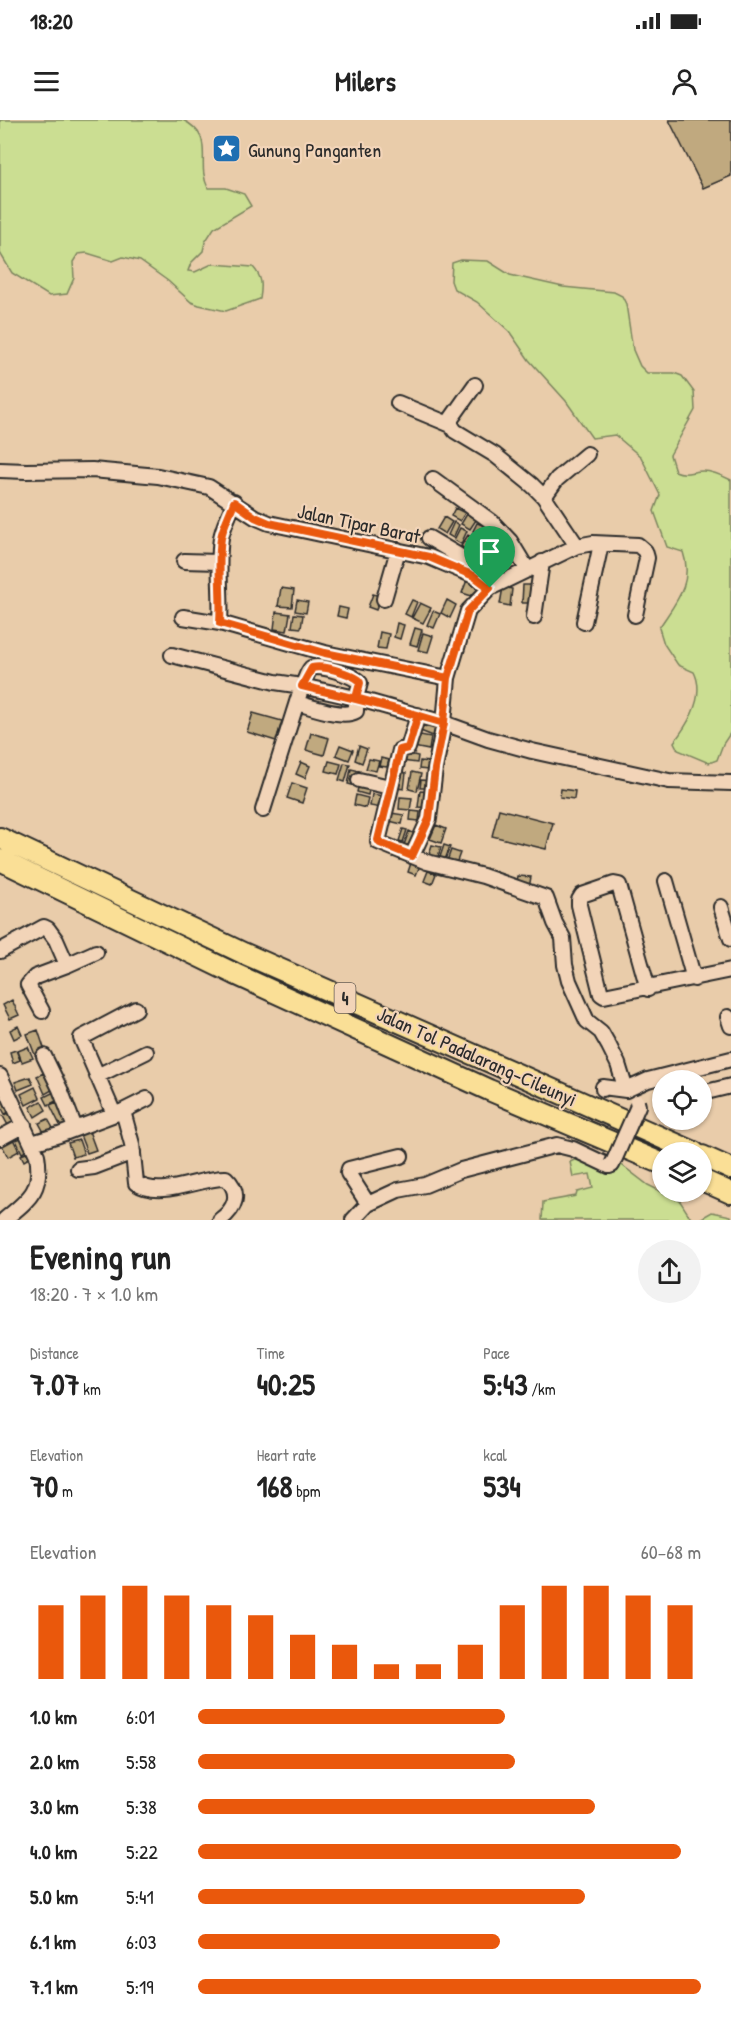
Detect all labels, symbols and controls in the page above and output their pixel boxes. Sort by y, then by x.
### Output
text: 18:20 [30,6,73,36]
text: Milers [335,63,396,99]
icon: menu [30,65,63,98]
icon: person [668,65,701,98]
place icon: Gunung Panganten [211,133,243,165]
place label: Gunung Panganten [248,136,381,163]
street label: Jalan Tipar Barat [295,497,424,549]
pin [464,526,515,588]
icon: arrive [473,535,506,568]
road number: 4 [334,983,356,1013]
street label: Jalan Tol Padalarang–Cileunyi [373,1000,581,1112]
map controls [652,1070,712,1202]
button: locate [652,1070,712,1130]
button: layers [652,1142,712,1202]
text: Evening run [30,1235,171,1279]
button: share [638,1240,701,1303]
text: 18:20 · 7 × 1.0 km [30,1280,158,1307]
text: Distance [30,1342,79,1364]
text: Time [257,1342,285,1364]
text: Pace [483,1342,510,1364]
text: 7.07 [30,1364,80,1404]
text: 40:25 [257,1364,315,1404]
text: 5:43 [483,1364,528,1404]
text: km [80,1378,101,1400]
text: /km [528,1378,556,1400]
text: Elevation [30,1444,83,1466]
text: Heart rate [257,1444,316,1466]
text: kcal [483,1444,507,1466]
text: 70 [30,1466,58,1506]
text: 168 [257,1466,293,1506]
text: 534 [483,1466,521,1506]
text: m [58,1480,73,1502]
text: bpm [293,1480,321,1502]
text: Elevation [30,1538,96,1565]
text: 60–68 m [641,1538,701,1565]
text: 1.0 km [30,1703,77,1730]
text: 6:01 [126,1703,155,1730]
text: 2.0 km [30,1748,79,1775]
text: 5:58 [126,1748,156,1775]
text: 3.0 km [30,1793,79,1820]
text: 5:38 [126,1793,157,1820]
text: 4.0 km [30,1838,77,1865]
text: 5:22 [126,1838,158,1865]
text: 5.0 km [30,1883,78,1910]
text: 5:41 [126,1883,154,1910]
text: 6.1 km [30,1928,76,1955]
text: 6:03 [126,1928,157,1955]
text: 7.1 km [30,1973,78,2000]
text: 5:19 [126,1973,154,2000]

